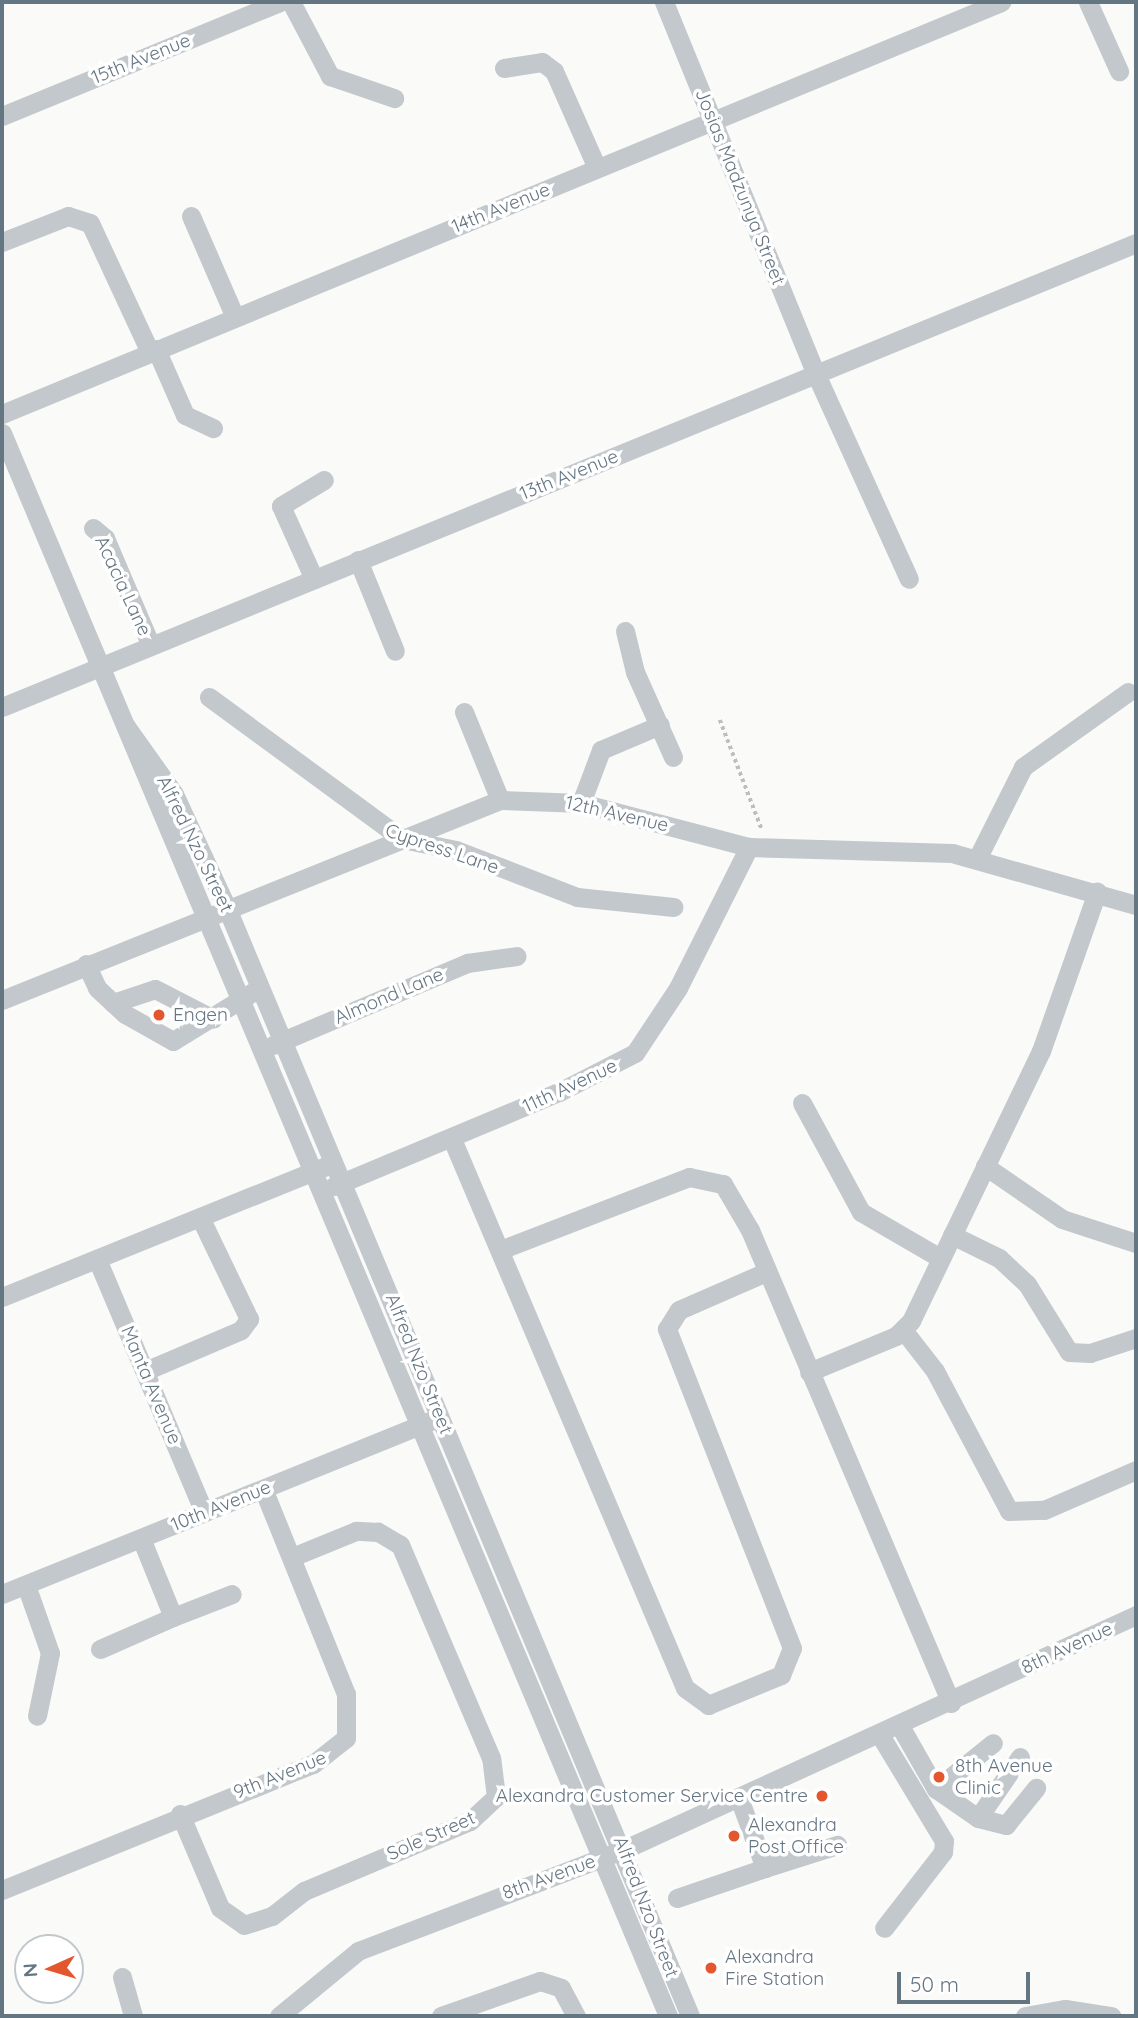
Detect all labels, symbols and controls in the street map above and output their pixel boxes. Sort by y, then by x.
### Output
street label: 15th Avenue [88,29,194,89]
street label: Josias Madzunya Street [690,85,790,289]
street label: 14th Avenue [448,178,554,238]
street label: 13th Avenue [516,445,622,505]
street label: Acacia Lane [90,532,156,640]
street label: Alfred Nzo Street [152,772,238,916]
street label: 12th Avenue [563,791,671,837]
street label: Cypress Lane [382,819,502,879]
street label: Almond Lane [331,963,447,1029]
place label: Engen [173,1004,228,1026]
marker: Engen [151,1007,167,1023]
street label: 11th Avenue [519,1054,621,1118]
street label: Alfred Nzo Street [380,1291,458,1437]
street label: Manta Avenue [116,1322,186,1448]
street label: 10th Avenue [168,1476,274,1536]
street label: 8th Avenue [1018,1617,1116,1679]
street label: 9th Avenue [230,1746,330,1804]
place label: 8th Avenue Clinic [955,1755,1053,1799]
marker: 8th Avenue Clinic [929,1767,949,1787]
place label: Alexandra Customer Service Centre [496,1785,808,1807]
marker: Alexandra Customer Service Centre [814,1788,830,1804]
street label: Sole Street [383,1806,479,1866]
place label: Alexandra Post Office [748,1814,844,1858]
marker: Alexandra Post Office [726,1828,742,1844]
street label: Alfred Nzo Street [609,1833,683,1981]
street label: 8th Avenue [499,1850,599,1904]
north arrow [14,1934,84,2004]
place label: Alexandra Fire Station [725,1946,824,1990]
scale bar [900,1958,1033,2002]
marker: Alexandra Fire Station [703,1960,719,1976]
text: N [18,1963,43,1978]
text: 50 m [910,1971,959,1997]

